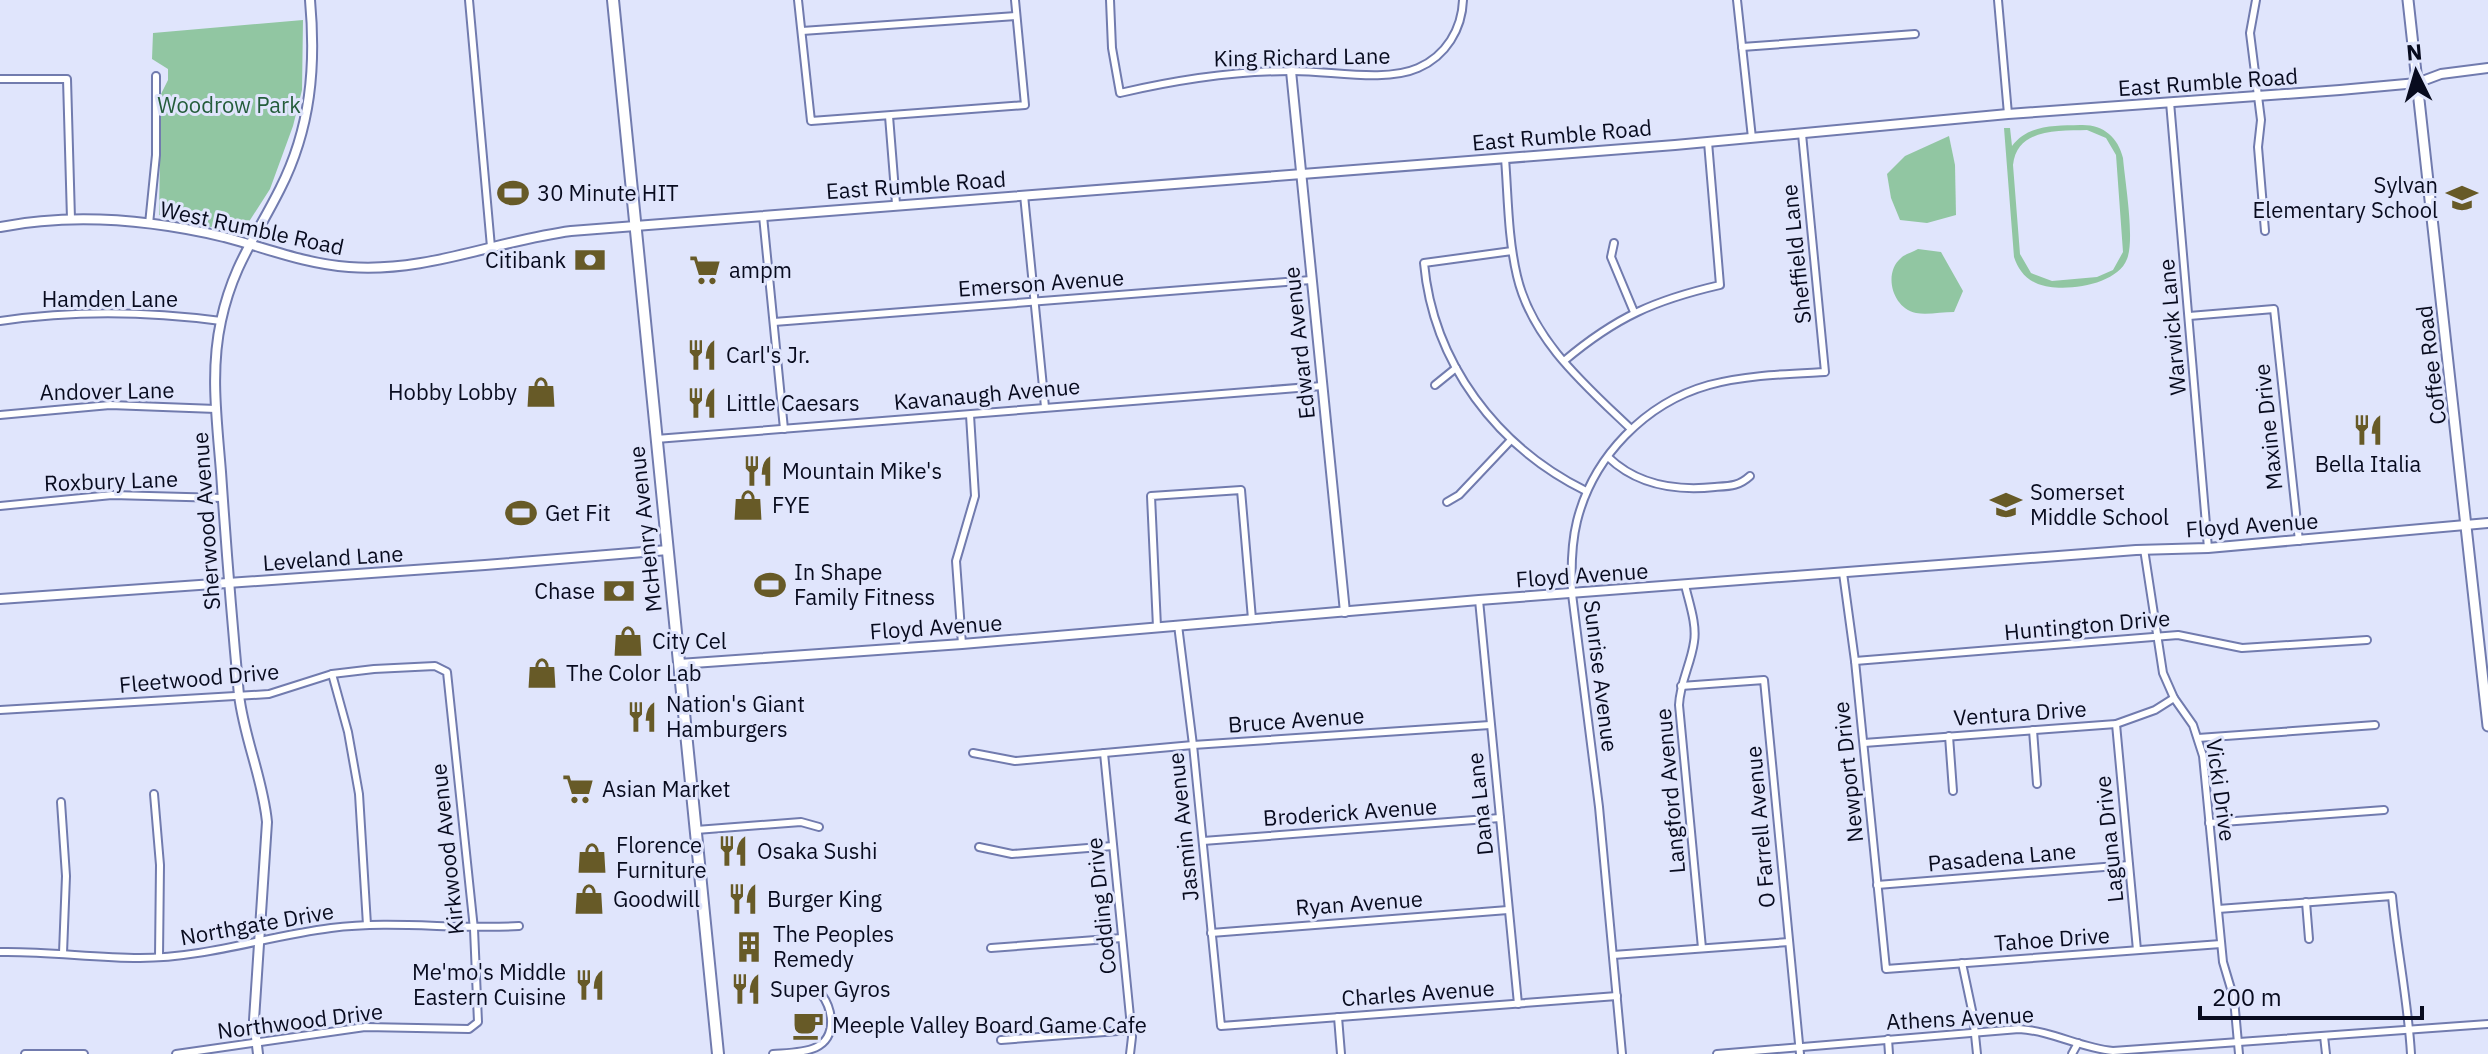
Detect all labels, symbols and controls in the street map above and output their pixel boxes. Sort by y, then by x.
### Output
north arrow [2376,32,2456,112]
text: N [2405,36,2423,67]
street label: King Richard Lane [1213,40,1391,73]
street label: East Rumble Road [2117,61,2299,102]
park label: Woodrow Park [157,90,301,119]
street label: East Rumble Road [1471,112,1653,157]
street label: East Rumble Road [825,164,1007,205]
place label: Sylvan Elementary School [2252,170,2438,224]
sports icon: 30 Minute HIT [496,176,530,210]
place label: 30 Minute HIT [537,178,679,207]
school or university icon: Sylvan Elementary School [2445,181,2479,215]
street label: Sheffield Lane [1774,183,1817,325]
street label: West Rumble Road [158,194,347,261]
bank icon: Citibank [573,243,607,277]
place label: Citibank [485,245,566,274]
supermarket icon: ampm [688,253,722,287]
place label: ampm [729,255,792,284]
street label: Warwick Lane [2151,258,2192,396]
street label: Emerson Avenue [957,262,1125,303]
street label: Edward Avenue [1276,265,1321,421]
street label: Hamden Lane [42,284,178,313]
street label: Coffee Road [2409,304,2452,426]
restaurant icon: Carl's Jr. [685,338,719,372]
place label: Carl's Jr. [726,340,810,369]
street label: Maxine Drive [2246,362,2289,492]
street label: Kavanaugh Avenue [893,371,1081,416]
street label: Andover Lane [39,375,175,406]
shop icon: Hobby Lobby [524,375,558,409]
place label: Hobby Lobby [388,377,517,406]
restaurant icon: Little Caesars [685,386,719,420]
place label: Little Caesars [726,388,860,417]
restaurant icon: Bella Italia [2351,413,2385,447]
street label: Sherwood Avenue [185,431,226,611]
street label: McHenry Avenue [621,445,668,614]
place label: Bella Italia [2315,449,2422,478]
restaurant icon: Mountain Mike's [741,454,775,488]
place label: Mountain Mike's [782,456,942,485]
street label: Roxbury Lane [44,464,178,497]
place label: Somerset Middle School [2030,477,2169,531]
shop icon: FYE [731,488,765,522]
school or university icon: Somerset Middle School [1989,488,2023,522]
place label: FYE [772,490,810,519]
sports icon: Get Fit [504,496,538,530]
place label: Get Fit [545,498,611,527]
street label: Floyd Avenue [2185,505,2319,544]
street label: Leveland Lane [262,538,404,577]
street label: Floyd Avenue [1515,555,1649,594]
place label: In Shape Family Fitness [794,557,935,611]
sports icon: In Shape Family Fitness [753,568,787,602]
bank icon: Chase [602,574,636,608]
place label: Chase [534,576,595,605]
street label: Sunrise Avenue [1578,598,1625,754]
street label: Huntington Drive [2003,603,2171,646]
street label: Floyd Avenue [869,607,1003,646]
shop icon: City Cel [611,624,645,658]
place label: City Cel [652,626,727,655]
street label: Fleetwood Drive [118,656,280,699]
shop icon: The Color Lab [525,656,559,690]
place label: The Color Lab [566,658,701,687]
place label: Nation's Giant Hamburgers [666,689,805,743]
street label: Ventura Drive [1952,693,2088,732]
restaurant icon: Nation's Giant Hamburgers [625,700,659,734]
street label: Bruce Avenue [1227,700,1365,739]
street label: Newport Drive [1826,700,1869,844]
street label: Langford Avenue [1648,707,1691,875]
street label: Vicki Drive [2200,737,2243,843]
street label: O Farrell Avenue [1738,745,1781,909]
street label: Jasmin Avenue [1160,751,1205,903]
street label: Dana Lane [1460,751,1499,857]
street label: Kirkwood Avenue [423,762,470,936]
supermarket icon: Asian Market [561,772,595,806]
place label: Asian Market [602,774,730,803]
street label: Laguna Drive [2087,774,2130,904]
street label: Broderick Avenue [1262,791,1438,832]
place label: Florence Furniture [616,830,707,884]
restaurant icon: Osaka Sushi [716,834,750,868]
place label: Osaka Sushi [757,836,877,865]
street label: Codding Drive [1079,836,1122,976]
street label: Pasadena Lane [1927,836,2077,877]
shop icon: Florence Furniture [575,841,609,875]
shop icon: Goodwill [572,882,606,916]
restaurant icon: Burger King [726,882,760,916]
place label: Goodwill [613,884,700,913]
place label: Burger King [767,884,882,913]
street label: Ryan Avenue [1294,884,1424,921]
street label: Northgate Drive [178,896,336,951]
place label: The Peoples Remedy [773,919,894,973]
street label: Tahoe Drive [1993,920,2111,957]
building icon: The Peoples Remedy [732,930,766,964]
place label: Me'mo's Middle Eastern Cuisine [412,957,566,1011]
restaurant icon: Me'mo's Middle Eastern Cuisine [573,968,607,1002]
scale bar [2200,970,2422,1020]
restaurant icon: Super Gyros [729,972,763,1006]
street label: Charles Avenue [1340,973,1496,1012]
place label: Super Gyros [770,974,891,1003]
text: 200 m [2212,981,2282,1013]
street label: Northwood Drive [215,996,384,1045]
street label: Athens Avenue [1885,999,2035,1036]
cafe icon: Meeple Valley Board Game Cafe [791,1008,825,1042]
place label: Meeple Valley Board Game Cafe [832,1010,1147,1039]

